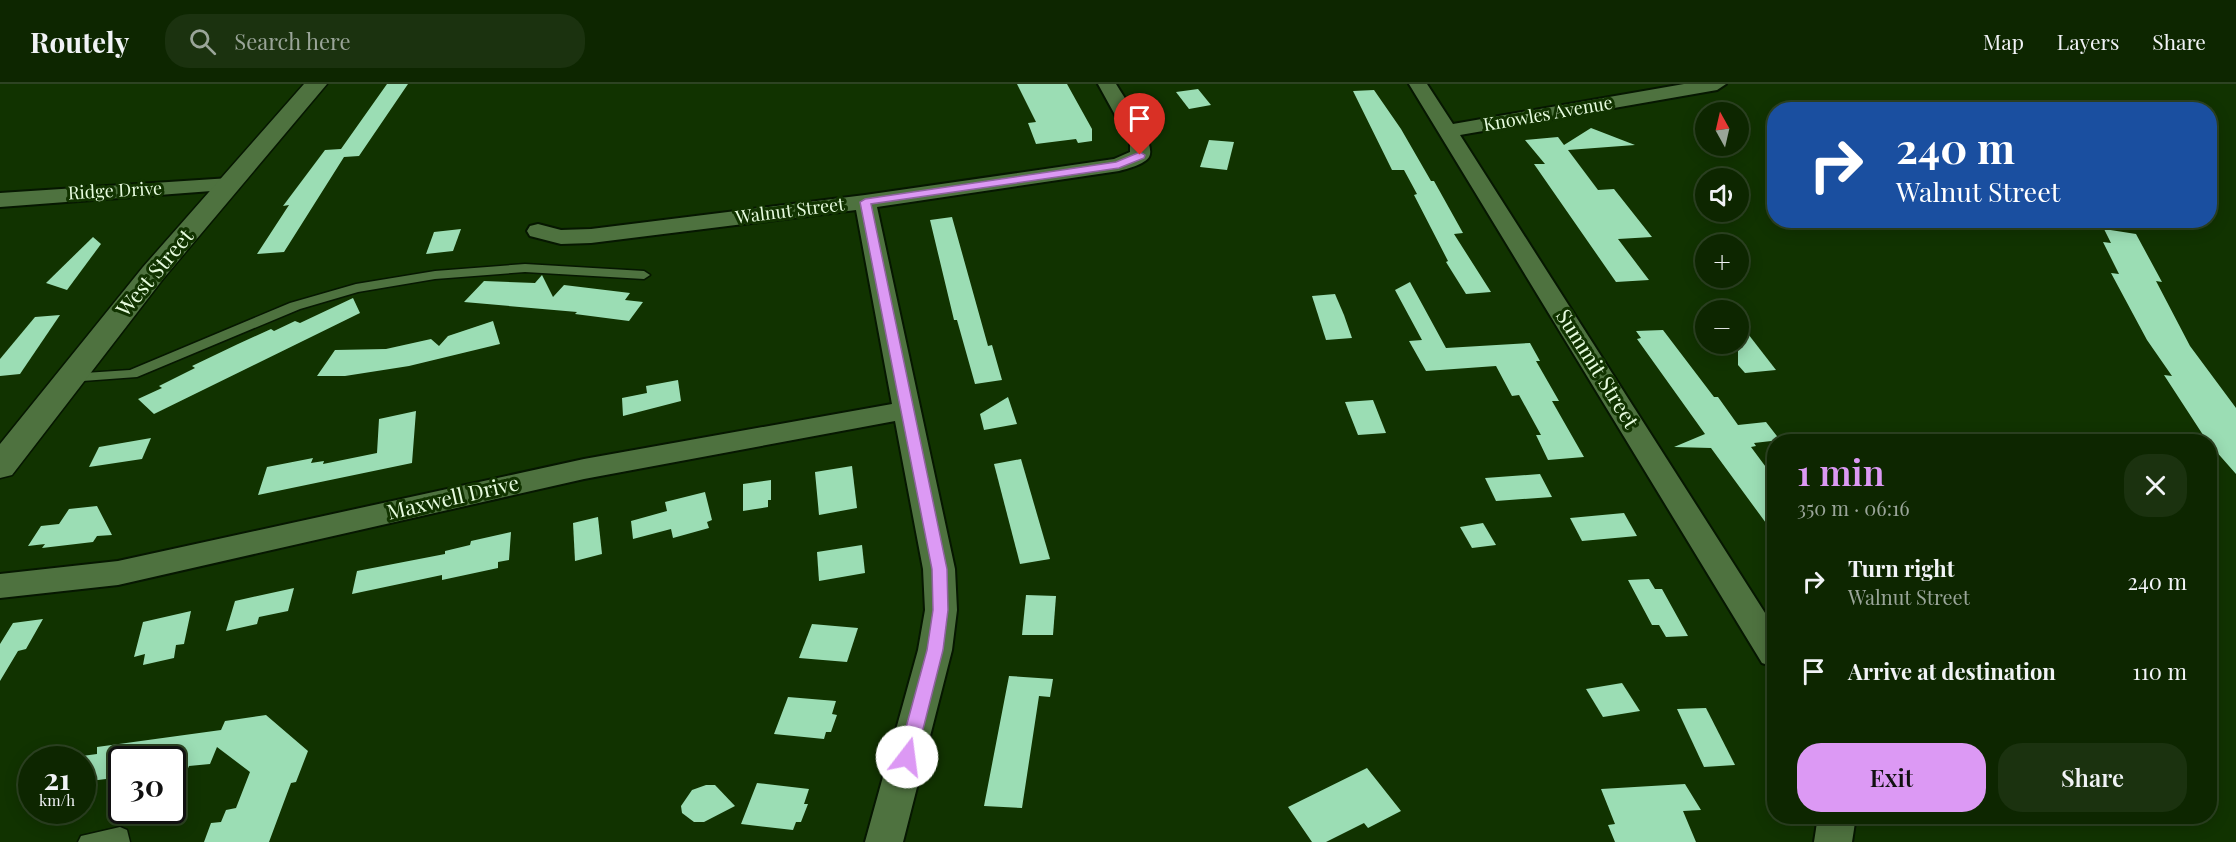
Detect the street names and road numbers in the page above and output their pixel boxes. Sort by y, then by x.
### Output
street label: Knowles Avenue [1481,90,1614,136]
street label: Ridge Drive [67,176,163,204]
street label: Walnut Street [733,191,846,229]
street label: West Street [108,222,199,322]
street label: Summit Street [1551,303,1647,433]
street label: Maxwell Drive [384,467,521,525]

